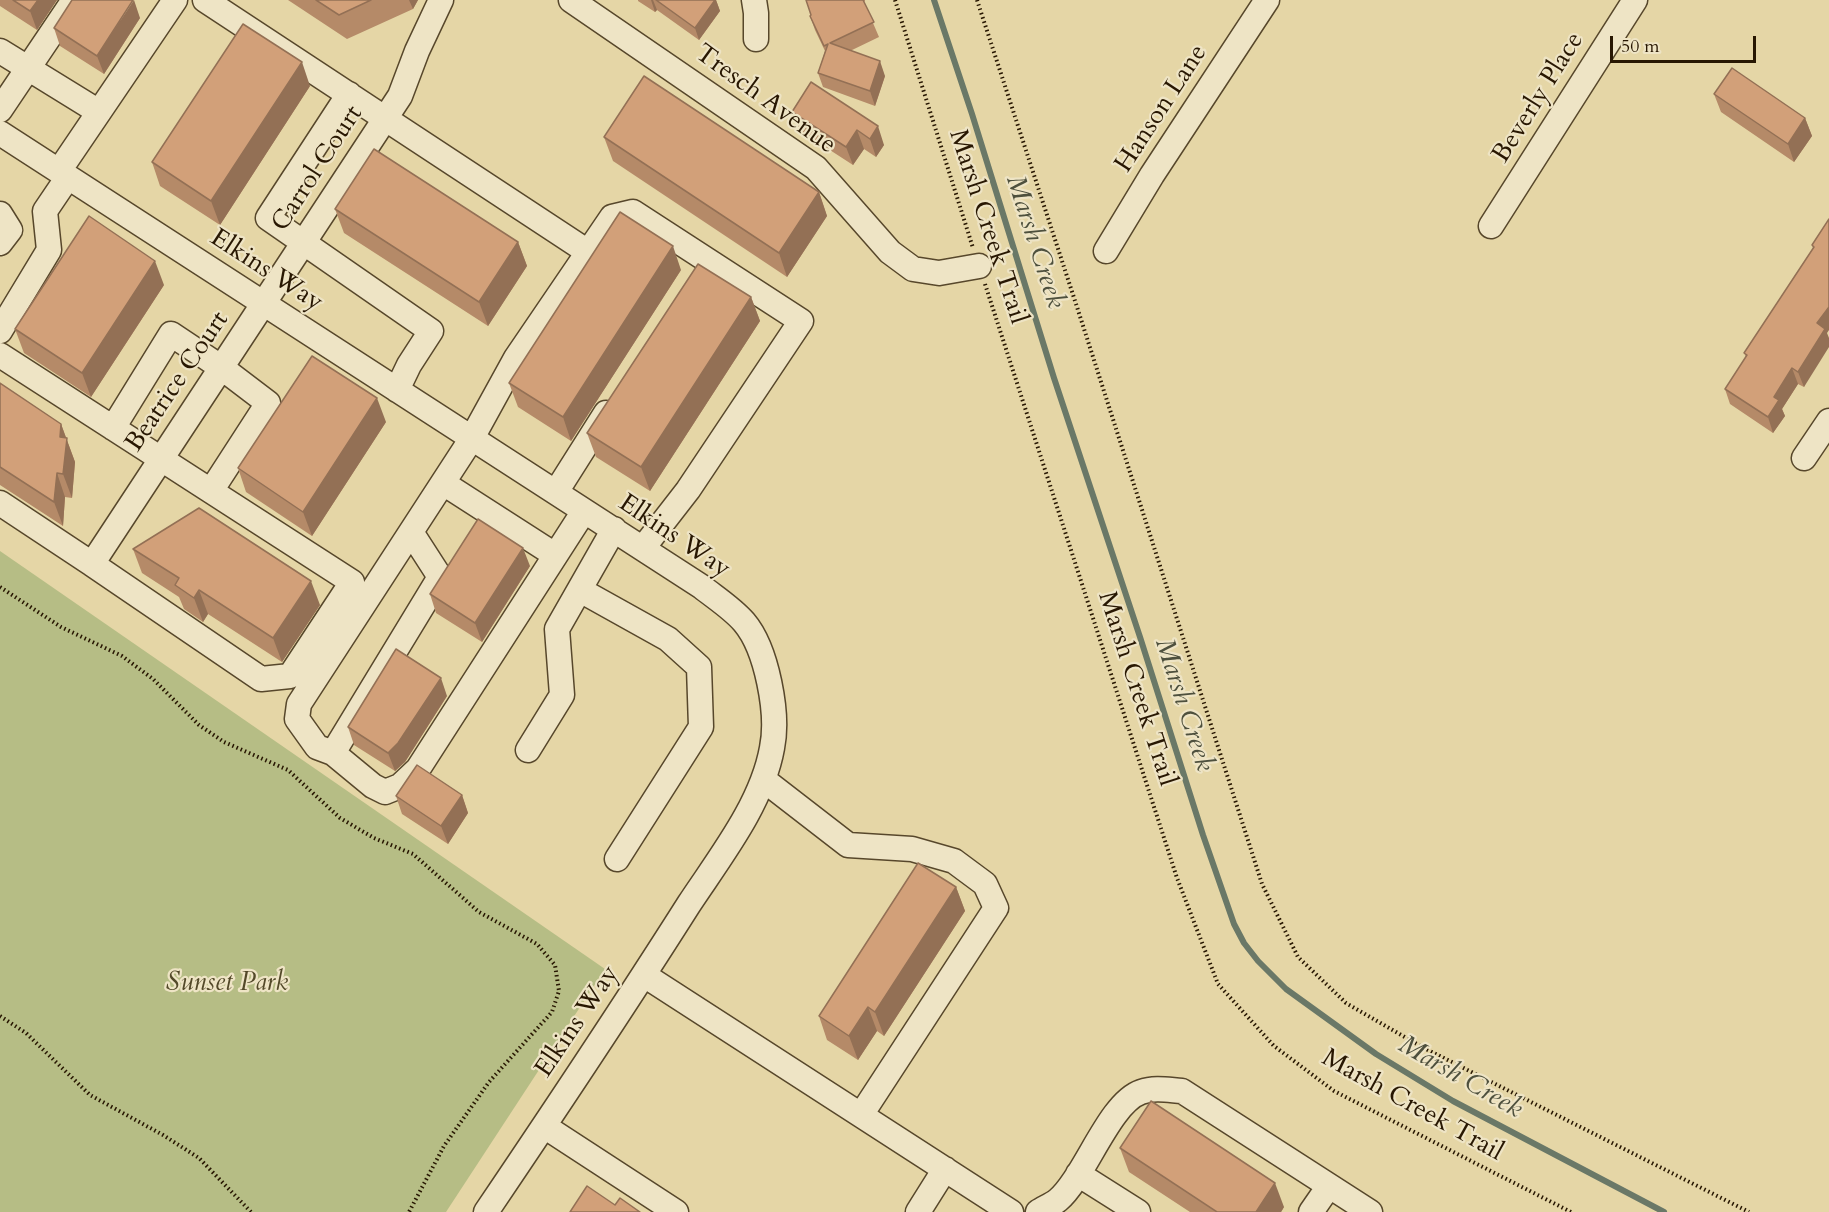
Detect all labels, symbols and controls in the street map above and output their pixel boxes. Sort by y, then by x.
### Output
scale bar [1613,24,1758,62]
street label: Beverly Place [1487,27,1591,169]
text: 50 m [1621,34,1660,59]
street label: Tresch Avenue [688,38,842,162]
street label: Hanson Lane [1109,39,1215,179]
street label: Carrol Court [266,100,370,238]
street label: Marsh Creek Trail [941,126,1033,328]
water label: Marsh Creek [997,171,1071,313]
street label: Elkins Way [204,223,328,319]
street label: Beatrice Court [120,306,236,458]
street label: Elkins Way [612,488,736,586]
street label: Marsh Creek Trail [1090,588,1182,790]
water label: Marsh Creek [1146,634,1220,776]
street label: Elkins Way [529,960,627,1084]
park label: Sunset Park [166,968,288,1000]
water label: Marsh Creek [1392,1029,1528,1127]
street label: Marsh Creek Trail [1316,1043,1508,1169]

